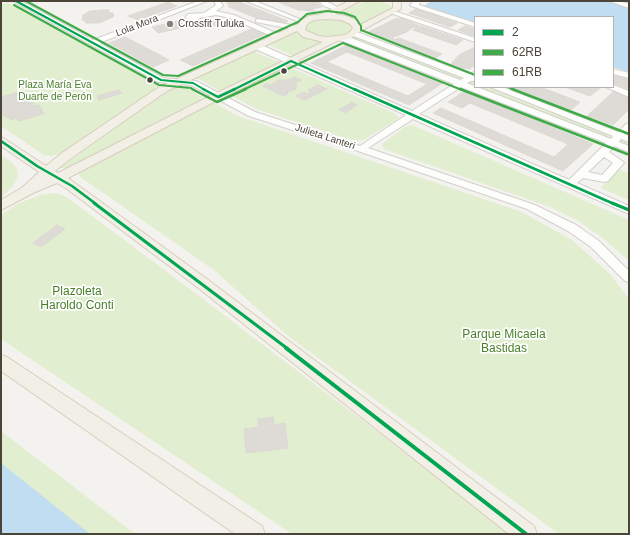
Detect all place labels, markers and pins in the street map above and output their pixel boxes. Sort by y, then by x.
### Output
place label: Crossfit Tuluka [178,18,244,30]
marker: Crossfit Tuluka [165,19,175,29]
unlabelled marker [279,66,289,76]
unlabelled marker [145,75,155,85]

